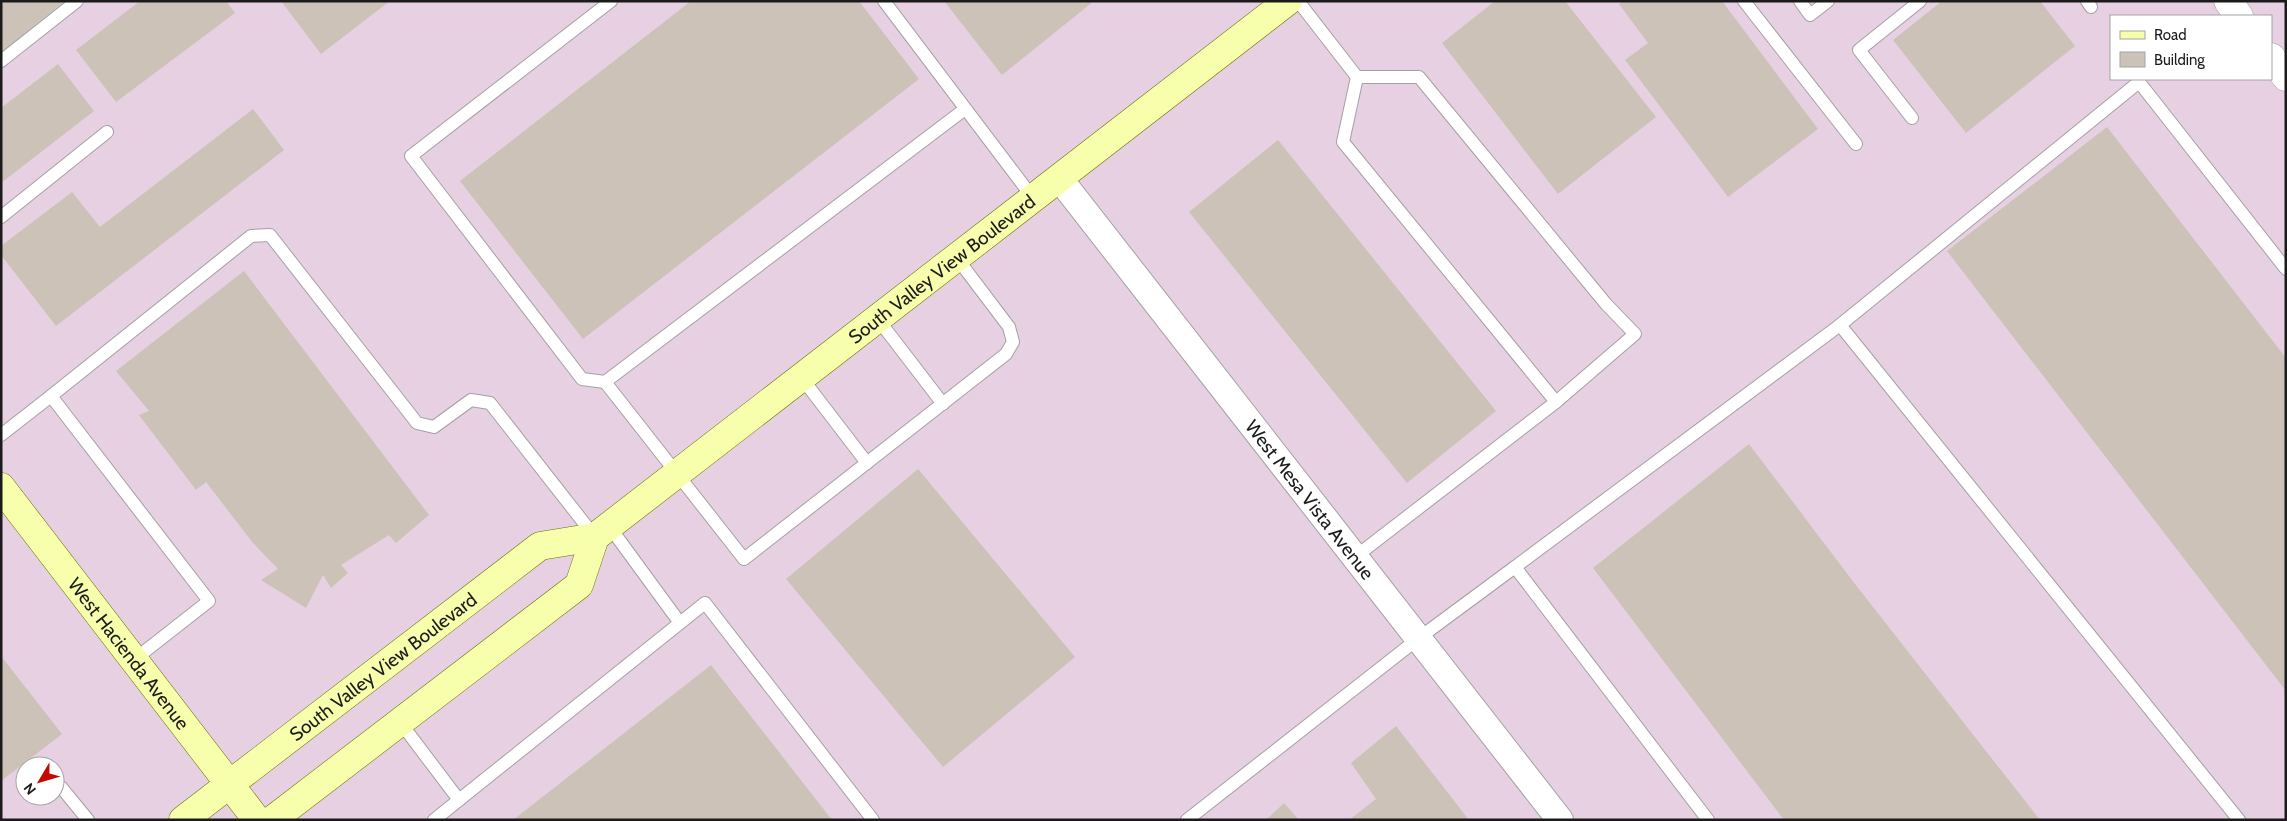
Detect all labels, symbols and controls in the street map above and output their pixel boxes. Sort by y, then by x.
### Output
legend [2110,15,2272,80]
text: Road [2154,26,2187,44]
text: Building [2154,51,2205,69]
street label: South Valley View Boulevard [844,190,1040,348]
street label: West Mesa Vista Avenue [1241,415,1380,584]
street label: West Hacienda Avenue [63,573,195,734]
street label: South Valley View Boulevard [285,588,481,746]
north arrow [15,756,65,806]
text: N [20,780,40,798]

